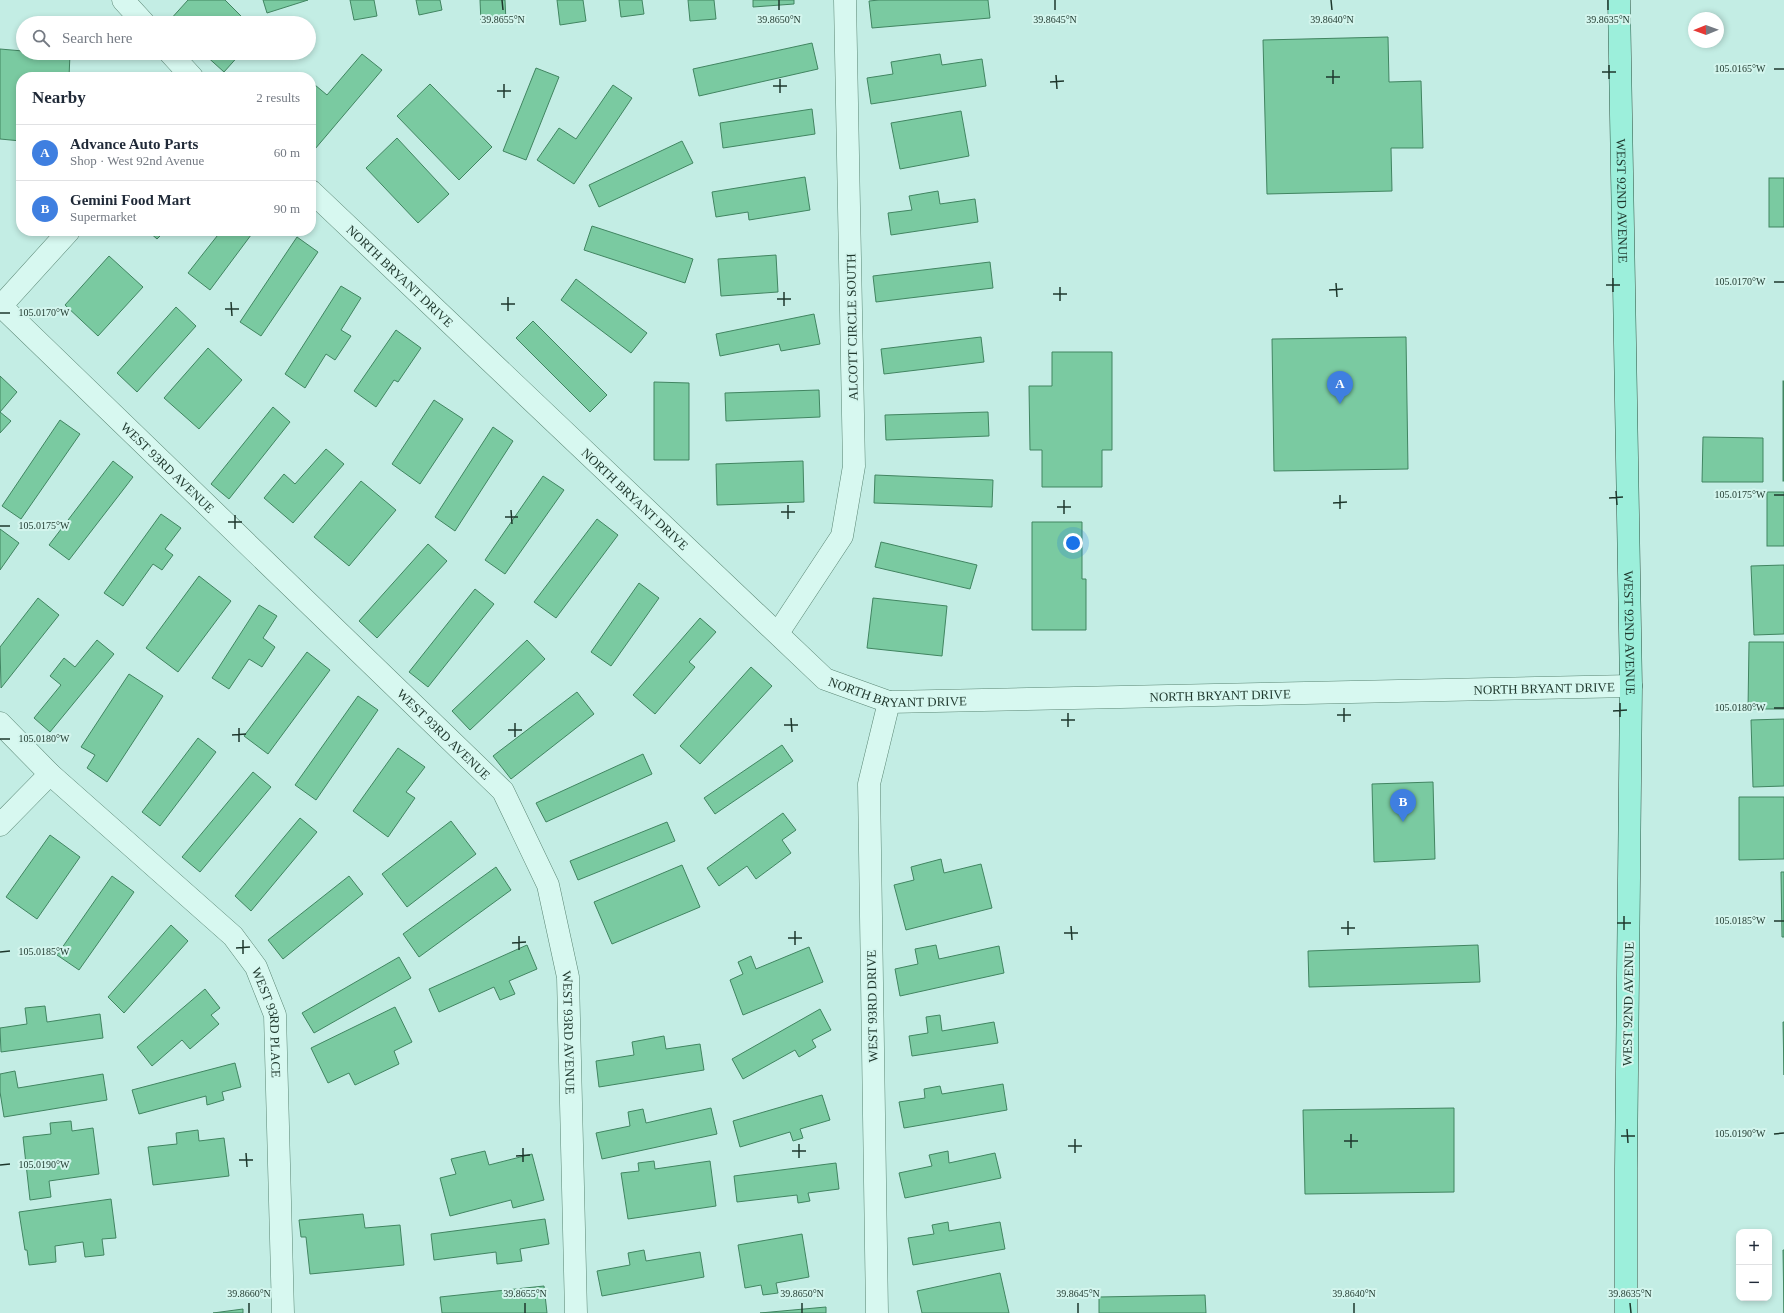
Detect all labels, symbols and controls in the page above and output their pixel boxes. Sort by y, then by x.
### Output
north arrow [1688,12,1724,48]
text: 39.8655°N [481,14,525,25]
text: 39.8650°N [757,14,801,25]
text: 39.8645°N [1033,14,1077,25]
text: 39.8640°N [1310,14,1354,25]
text: 39.8635°N [1586,14,1630,25]
search box [16,16,316,60]
icon: search [30,27,52,49]
text: Search here [62,30,132,46]
text: 105.0165°W [1715,63,1766,74]
text: Nearby [32,88,86,107]
text: 2 results [256,90,300,105]
text: Advance Auto Parts [70,136,198,152]
street label: WEST 92ND AVENUE [1614,139,1631,263]
text: A [40,145,50,160]
text: 60 m [274,145,300,160]
text: Shop · West 92nd Avenue [70,153,204,168]
text: Gemini Food Mart [70,192,191,208]
text: B [41,201,49,216]
text: 90 m [274,201,300,216]
text: Supermarket [70,209,136,224]
street label: NORTH BRYANT DRIVE [344,222,457,330]
street label: ALCOTT CIRCLE SOUTH [843,253,861,401]
text: 105.0170°W [1715,276,1766,287]
text: 105.0170°W [19,307,70,318]
pin: A [1327,371,1353,404]
street label: WEST 93RD AVENUE [118,419,218,516]
street label: NORTH BRYANT DRIVE [579,445,692,553]
text: 105.0175°W [1715,489,1766,500]
text: 105.0175°W [19,520,70,531]
your location [1063,533,1083,553]
street label: WEST 92ND AVENUE [1621,571,1639,695]
street label: NORTH BRYANT DRIVE [827,673,967,710]
street label: NORTH BRYANT DRIVE [1473,679,1615,697]
street label: WEST 93RD AVENUE [394,686,494,782]
street label: NORTH BRYANT DRIVE [1149,686,1291,704]
text: 105.0180°W [1715,702,1766,713]
text: 105.0180°W [19,733,70,744]
pin: B [1390,789,1416,822]
text: 105.0185°W [1715,915,1766,926]
street label: WEST 92ND AVENUE [1619,942,1637,1066]
text: 105.0185°W [19,946,70,957]
street label: WEST 93RD DRIVE [864,950,880,1062]
street label: WEST 93RD PLACE [249,965,284,1078]
street label: WEST 93RD AVENUE [559,969,578,1095]
text: 105.0190°W [1715,1128,1766,1139]
text: 105.0190°W [19,1159,70,1170]
map controls [1736,1229,1772,1301]
button: + [1736,1229,1772,1265]
button: − [1736,1265,1772,1301]
text: 39.8660°N [227,1288,271,1299]
text: 39.8655°N [503,1288,547,1299]
text: 39.8650°N [780,1288,824,1299]
text: 39.8645°N [1056,1288,1100,1299]
text: 39.8640°N [1332,1288,1376,1299]
text: 39.8635°N [1608,1288,1652,1299]

